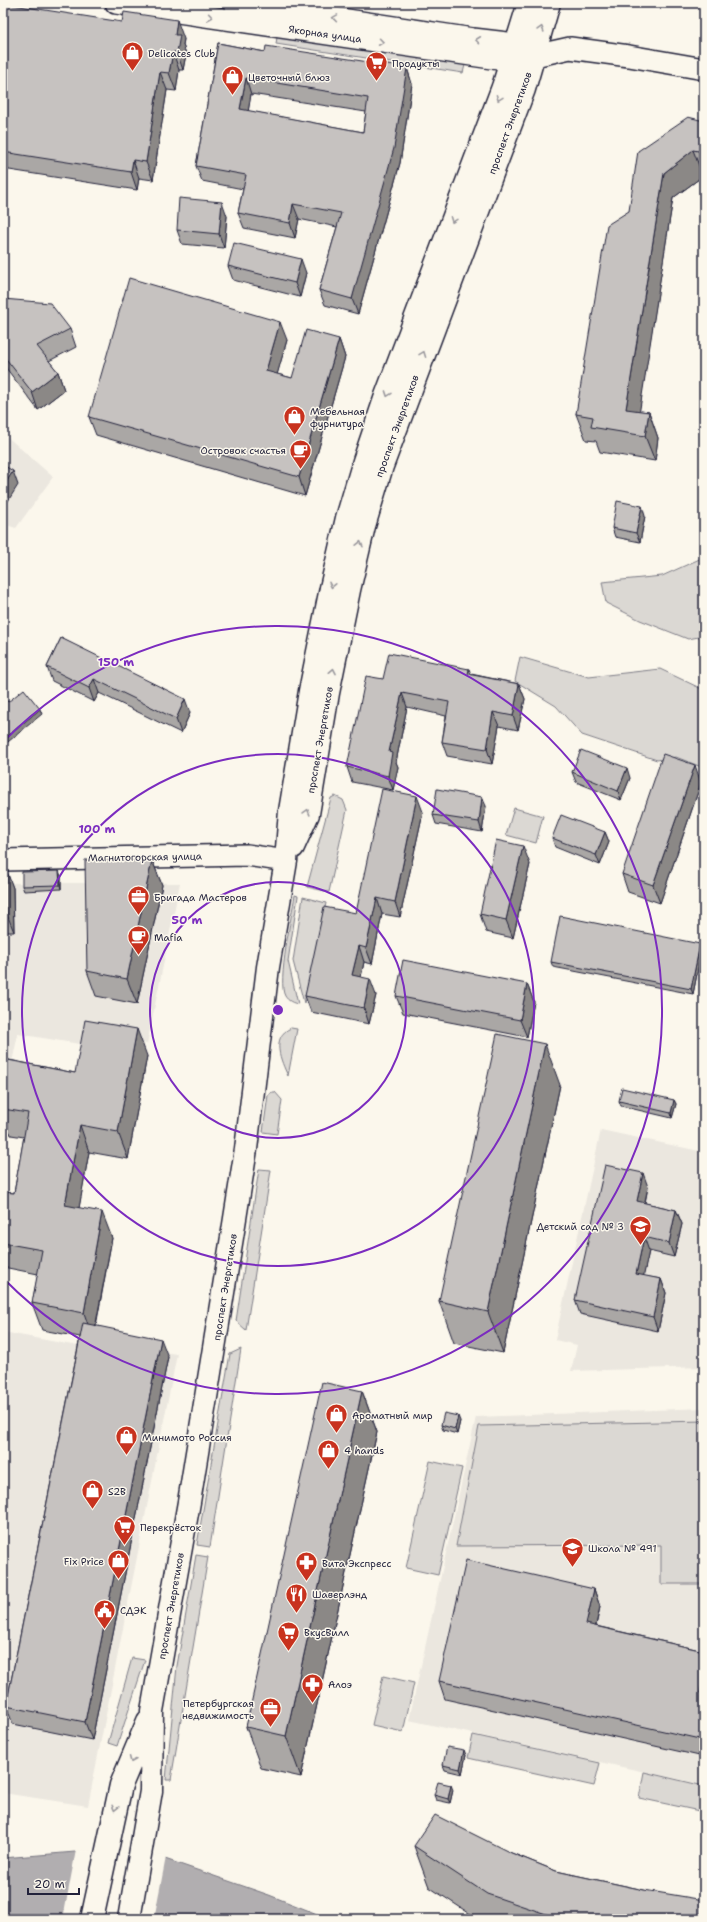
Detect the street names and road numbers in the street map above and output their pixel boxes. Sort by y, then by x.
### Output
street label: Якорная улица [287,22,363,46]
street label: проспект Энергетиков [485,70,535,176]
street label: проспект Энергетиков [372,373,422,479]
street label: проспект Энергетиков [304,686,336,794]
street label: Магнитогорская улица [88,849,203,864]
street label: проспект Энергетиков [210,1233,240,1341]
street label: проспект Энергетиков [155,1552,187,1660]

